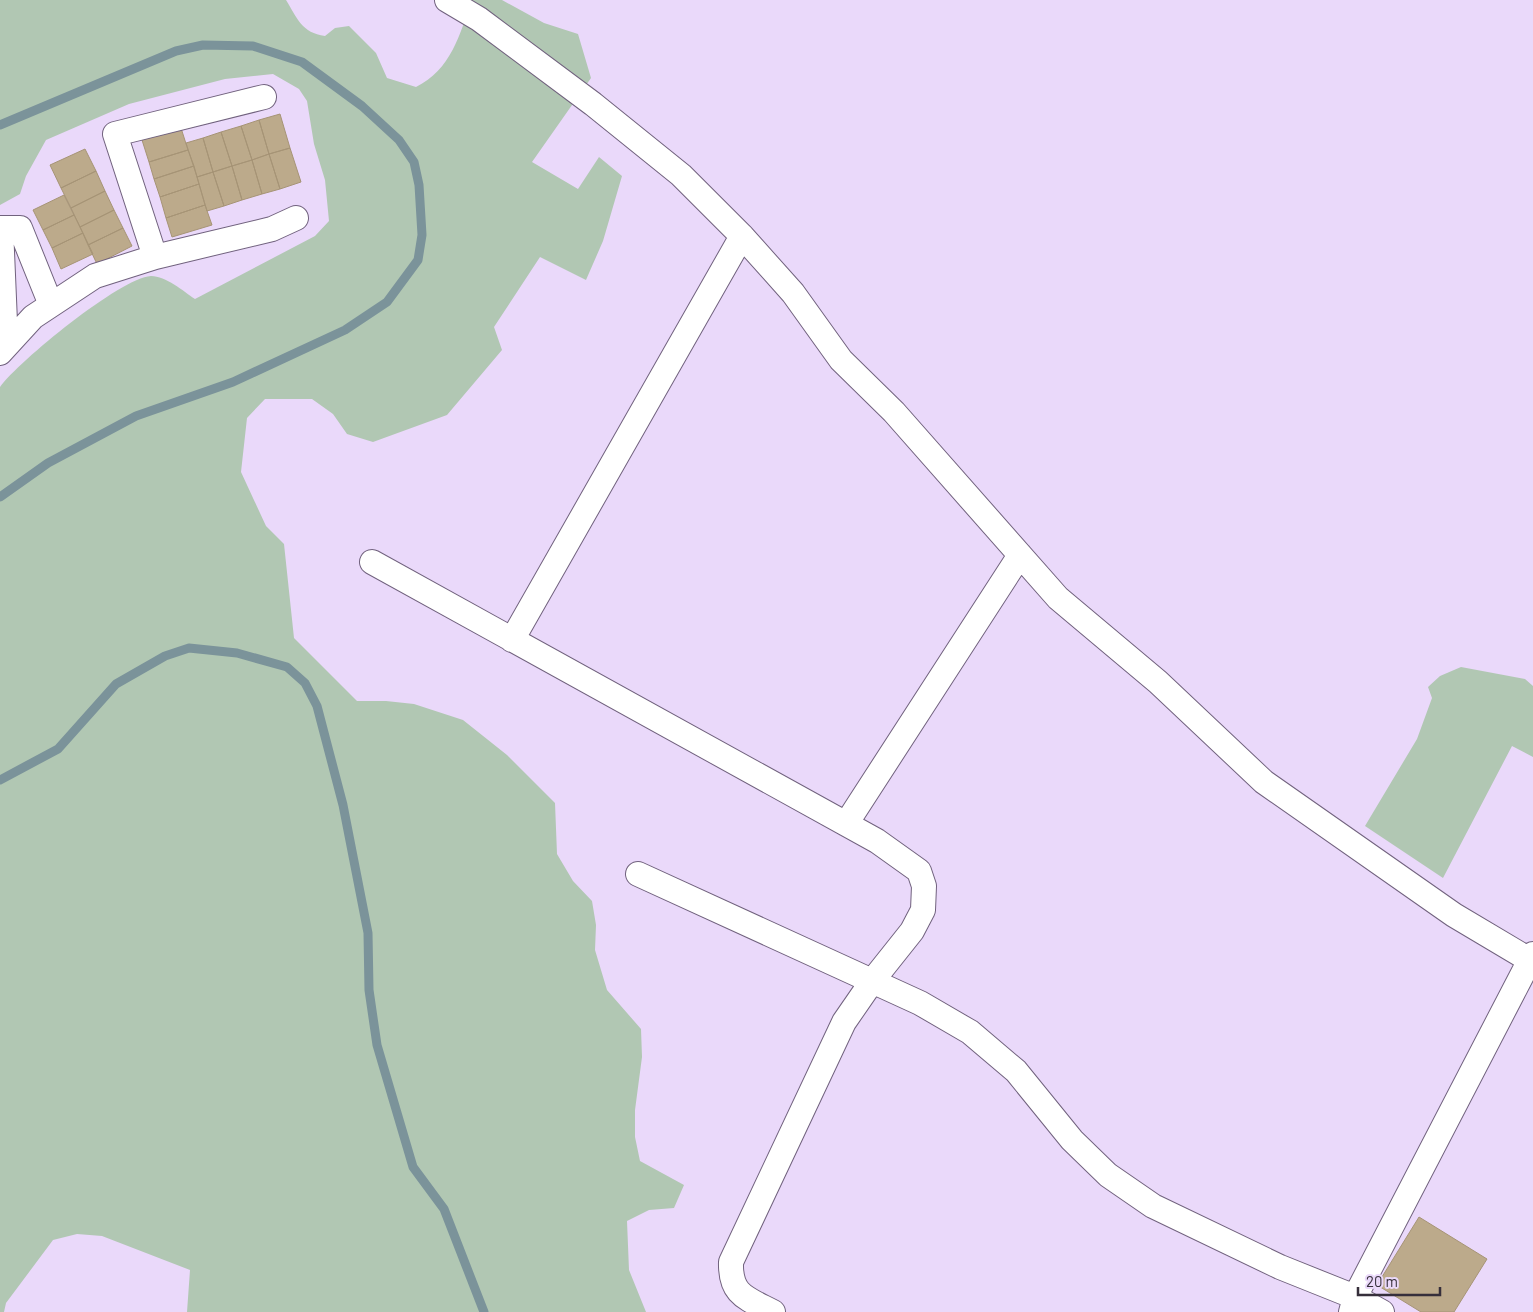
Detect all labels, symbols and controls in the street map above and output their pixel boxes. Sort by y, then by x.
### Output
scale bar [1358,1264,1440,1296]
text: 20 m [1366,1272,1398,1290]

